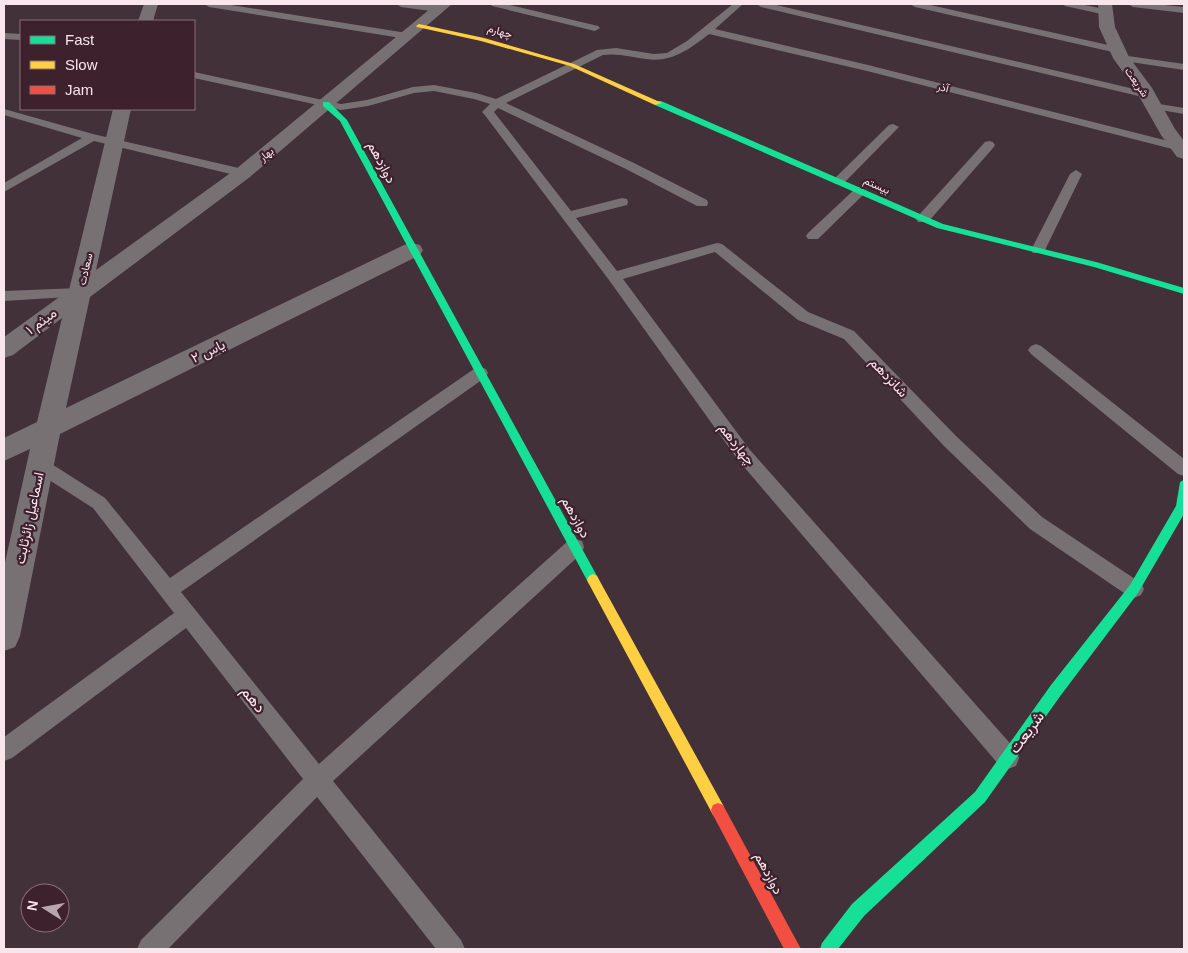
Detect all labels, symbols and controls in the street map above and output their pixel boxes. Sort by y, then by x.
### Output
legend [20,20,195,110]
street label: چهارم [486,22,514,42]
text: Fast [65,31,95,48]
text: Slow [65,56,98,73]
street label: شریعت [1122,65,1152,100]
street label: آذر [935,80,951,96]
text: Jam [65,81,93,98]
street label: دوازدهم [363,138,400,186]
street label: بهار [255,144,276,165]
street label: بیستم [861,174,892,198]
street label: سعادت [75,251,95,286]
street label: میثم ۱ [22,304,60,339]
street label: یاس ۲ [188,336,228,367]
street label: شانزدهم [866,354,911,401]
street label: چهاردهم [714,420,758,469]
street label: اسماعیل زائرثابت [11,471,48,566]
street label: دوازدهم [557,493,594,541]
street label: دهم [236,683,269,717]
street label: شریعت [1005,708,1049,758]
street label: دوازدهم [750,849,787,897]
north arrow [20,883,70,933]
text: N [23,899,41,912]

